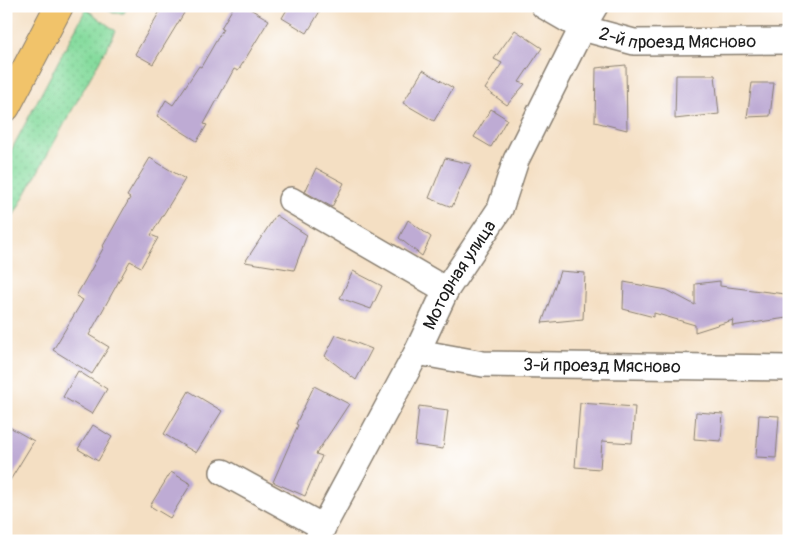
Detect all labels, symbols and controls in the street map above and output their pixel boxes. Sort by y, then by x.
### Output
street label: 2-й проезд Мясново [597,22,756,54]
street label: Моторная улица [418,215,501,333]
street label: 3-й проезд Мясново [523,353,681,378]

